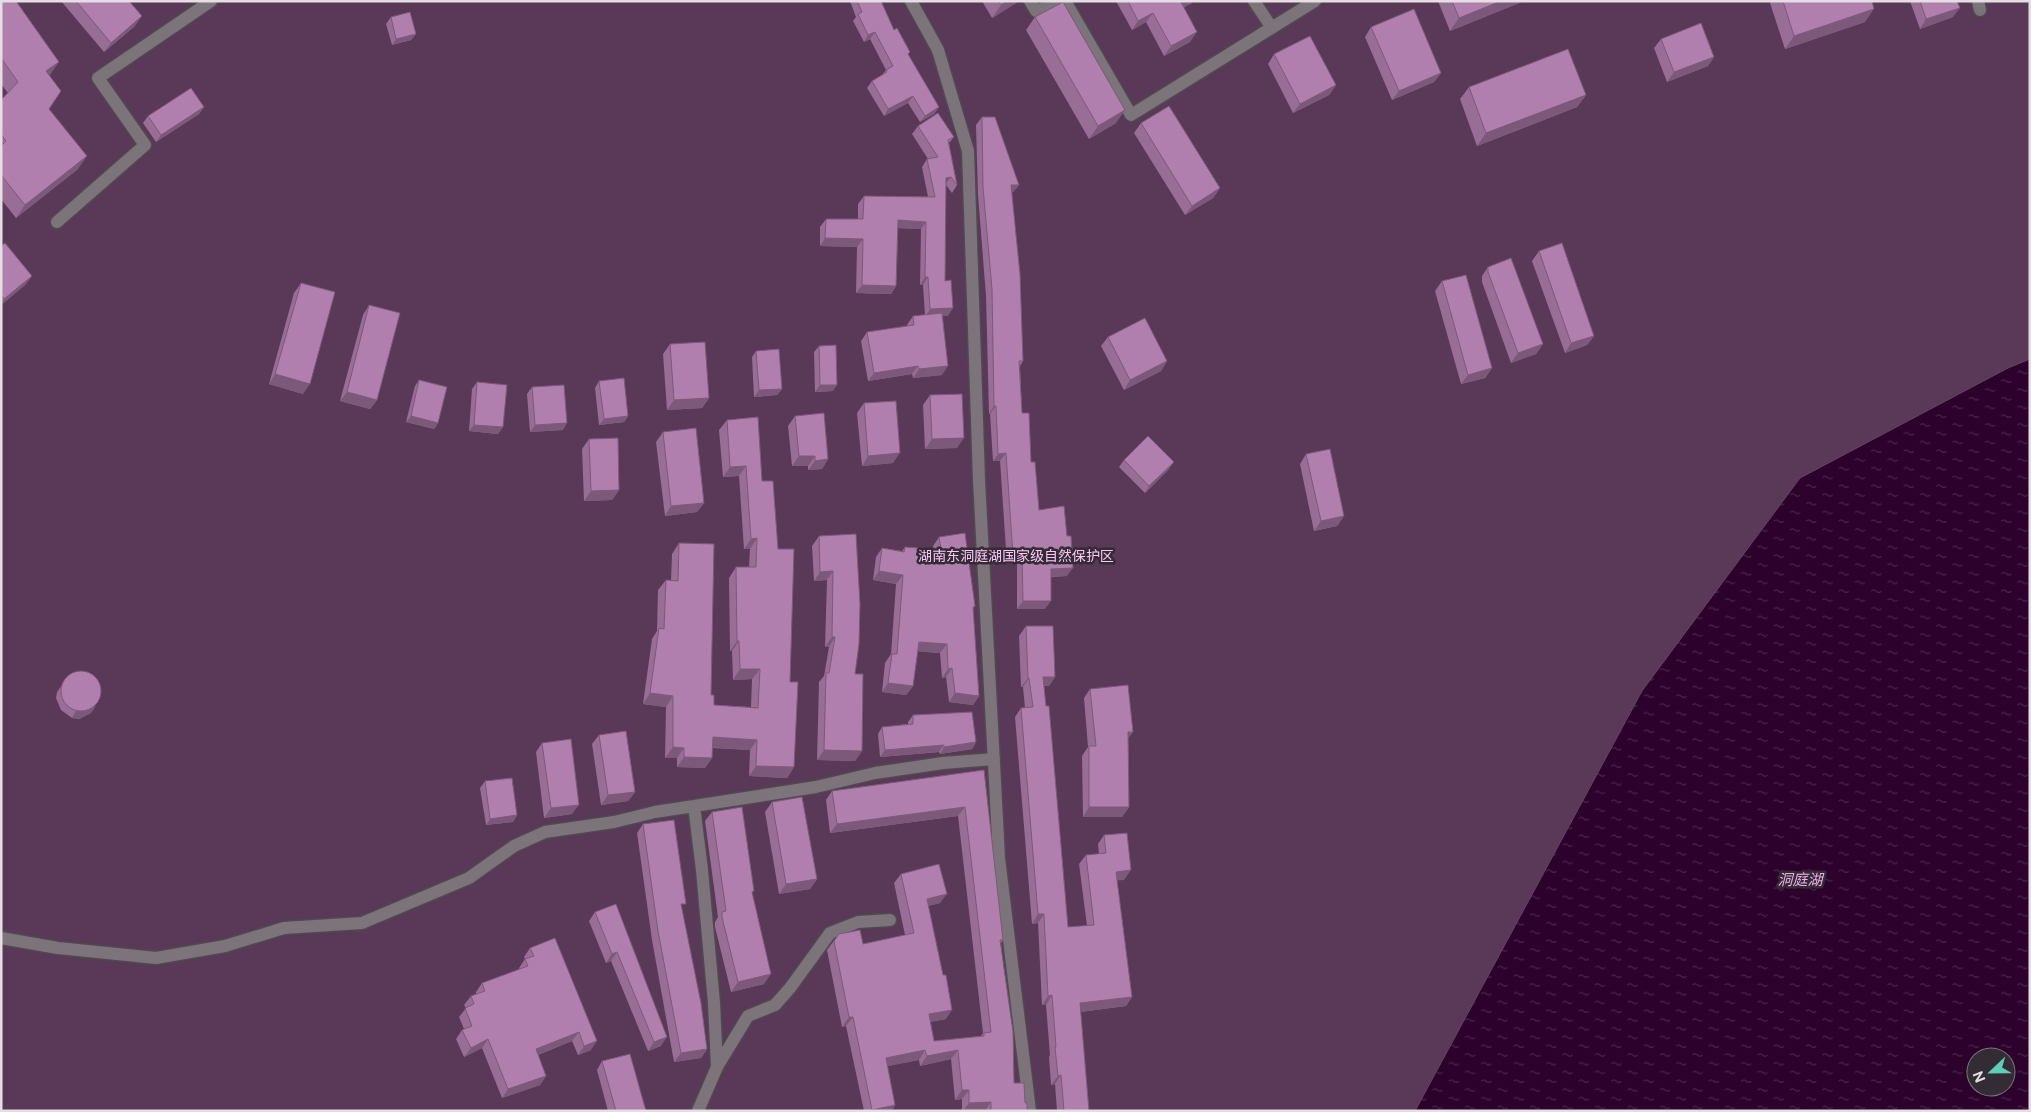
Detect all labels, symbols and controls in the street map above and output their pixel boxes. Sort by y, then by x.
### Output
park label: 湖南东洞庭湖国家级自然保护区 [918,548,1114,564]
water label: 洞庭湖 [1777,871,1824,888]
north arrow [1966,1047,2016,1097]
text: N [1969,1069,1988,1085]

